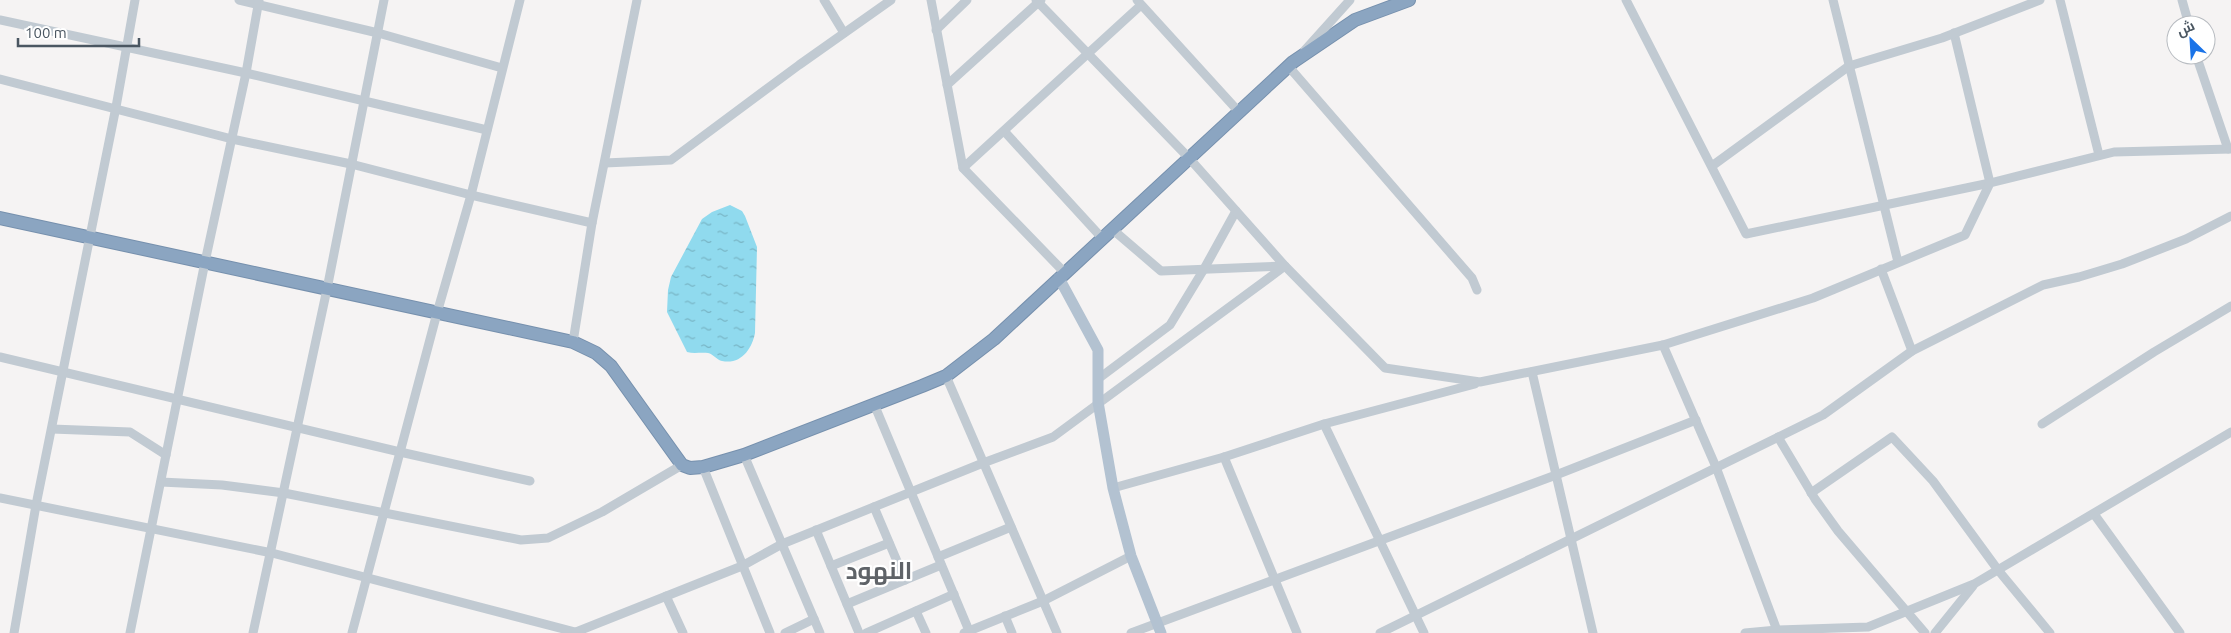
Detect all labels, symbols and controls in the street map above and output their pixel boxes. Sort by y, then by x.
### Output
scale bar [18,15,139,47]
north arrow [2166,15,2216,65]
text: ش [2174,17,2197,40]
text: 100 m [25,24,67,41]
district label: النهود [846,557,912,585]

